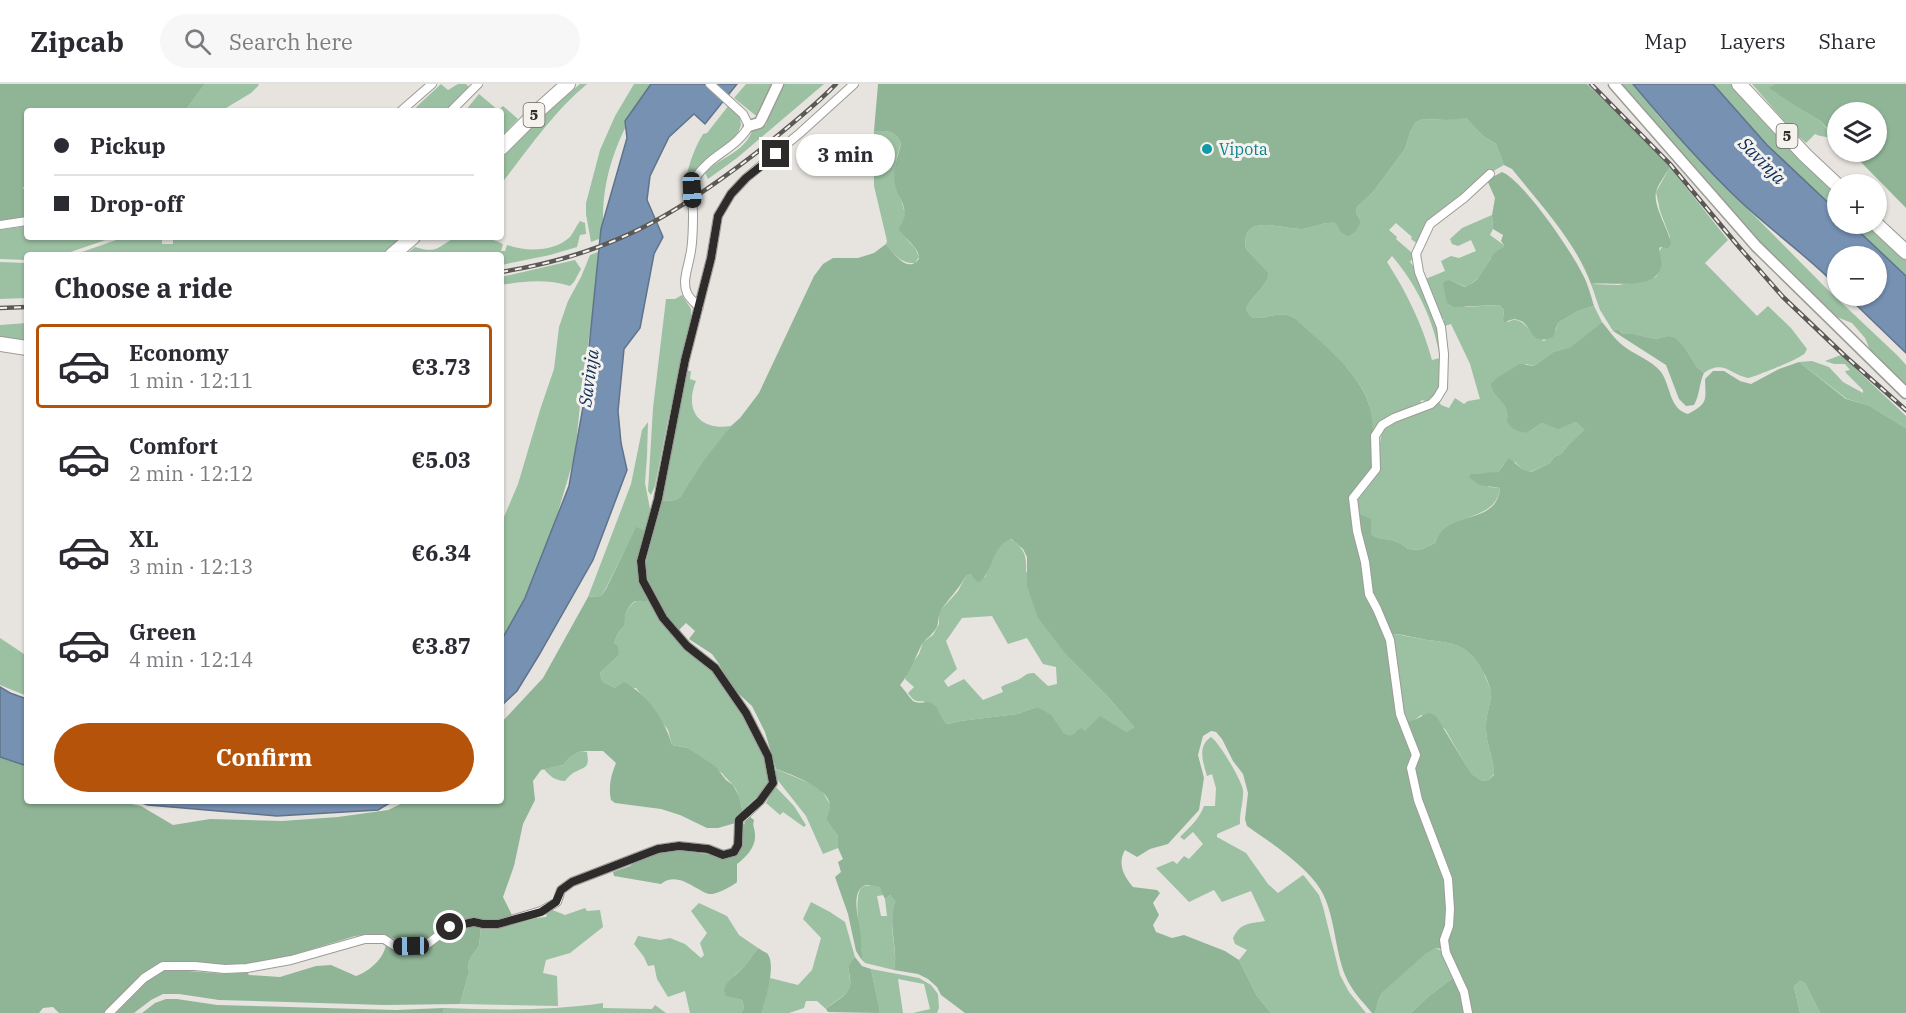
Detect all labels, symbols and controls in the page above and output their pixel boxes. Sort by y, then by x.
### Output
search box [160,14,580,68]
text: Zipcab [30,23,124,60]
icon: search [181,25,214,58]
text: Search here [229,27,353,56]
text: Map [1644,27,1687,55]
text: Layers [1720,27,1786,55]
text: Share [1819,27,1876,55]
map controls [1827,102,1887,306]
button: layers [1827,102,1887,162]
road number: 5 [524,103,544,127]
road number: 5 [1776,124,1798,148]
text: Pickup [90,131,166,160]
water label: Savinja [1733,131,1791,189]
callout: 3 min [797,133,896,175]
place label: Vipota [1219,139,1268,159]
route end [762,140,789,167]
text: 3 min [818,141,874,168]
marker: Vipota [1200,142,1214,156]
car [682,172,702,208]
button: + [1827,174,1887,234]
text: Drop-off [90,189,184,218]
button: − [1827,246,1887,306]
text: Choose a ride [54,270,233,305]
text: Economy [129,338,229,367]
icon: car [57,339,111,393]
water label: Savinja [573,347,604,409]
text: €3.73 [412,352,471,381]
text: 1 min · 12:11 [129,367,253,394]
text: Comfort [129,431,218,460]
icon: car [57,432,111,486]
text: €5.03 [412,445,471,474]
text: 2 min · 12:12 [129,460,253,487]
text: XL [129,524,159,553]
icon: car [57,525,111,579]
text: €6.34 [412,538,471,567]
text: 3 min · 12:13 [129,553,253,580]
text: Green [129,617,196,646]
icon: car [57,618,111,672]
text: €3.87 [412,631,471,660]
text: 4 min · 12:14 [129,646,253,673]
button: Confirm [54,723,474,792]
route start [436,913,463,940]
car [393,937,429,955]

